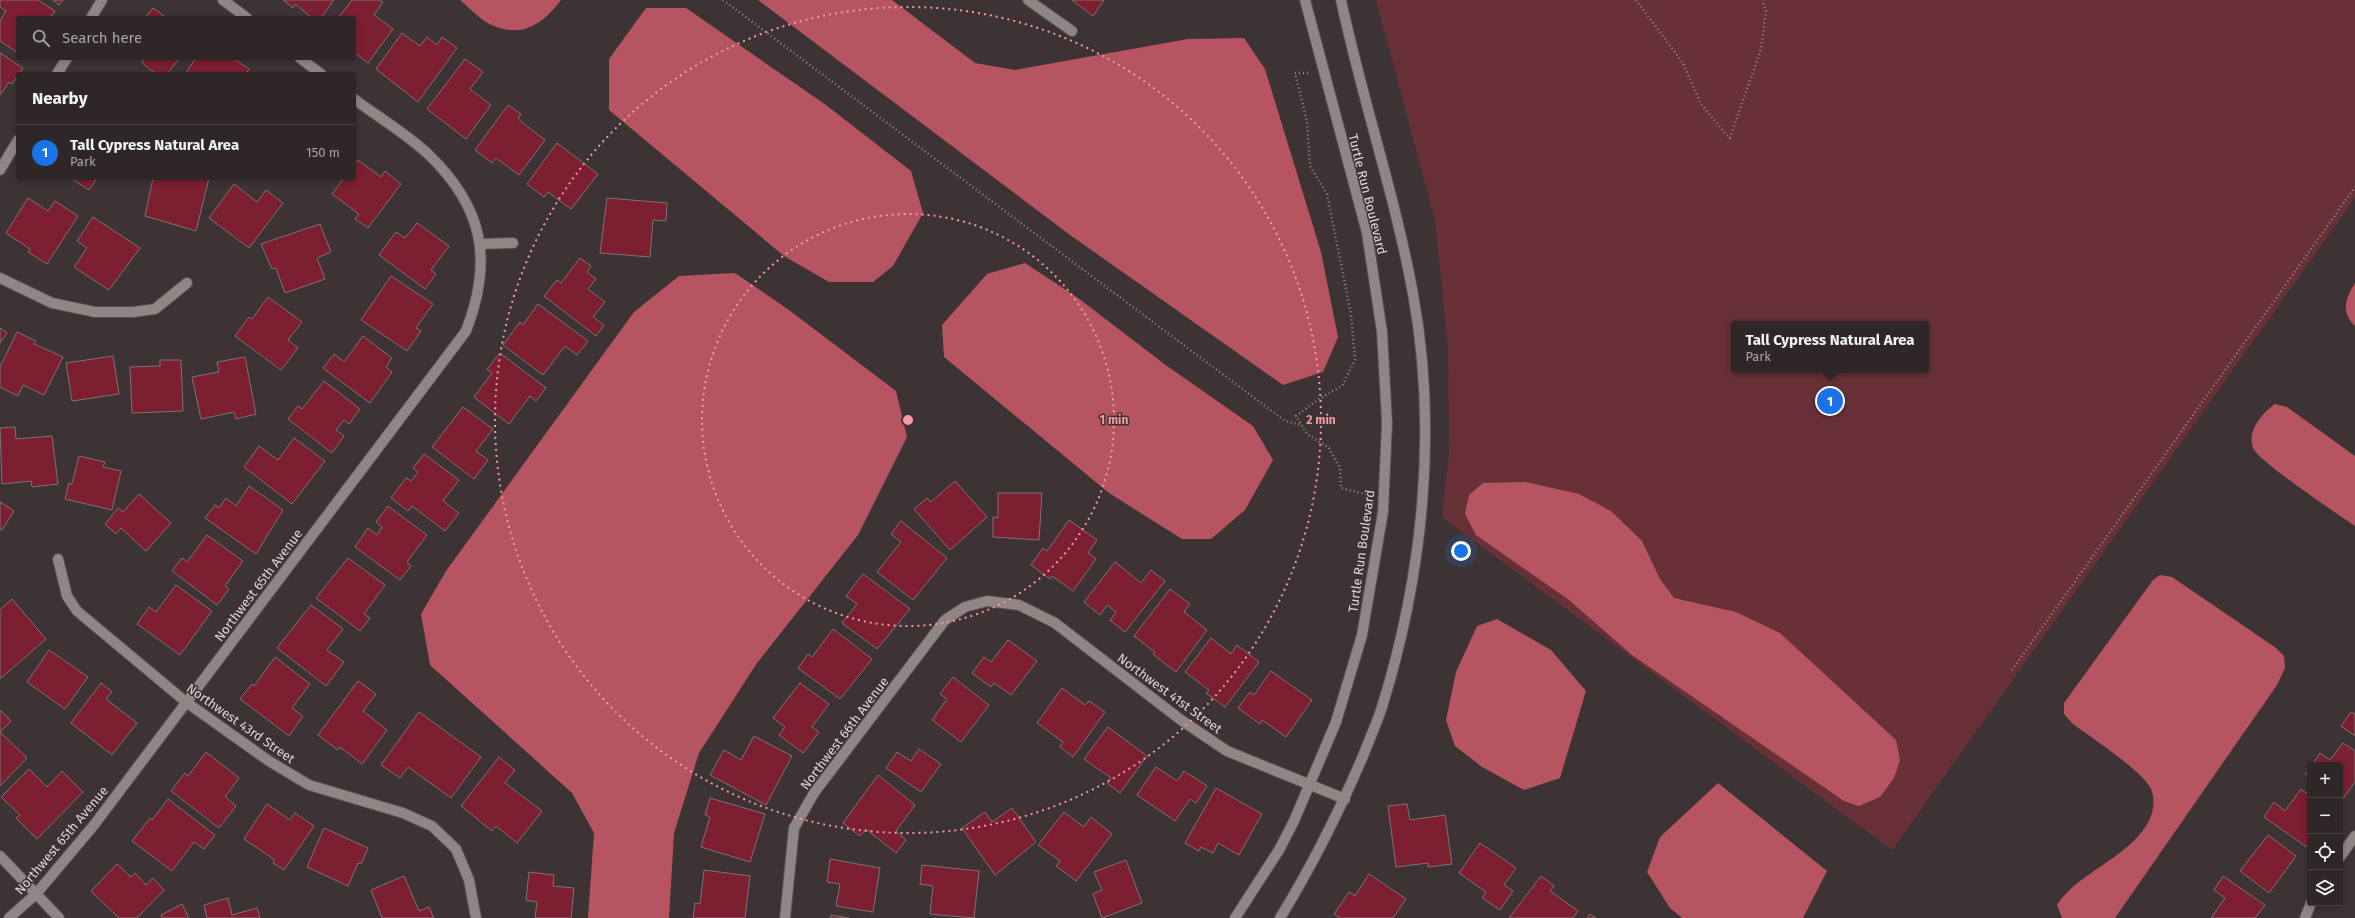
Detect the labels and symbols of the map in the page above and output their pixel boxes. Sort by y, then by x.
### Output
street label: Turtle Run Boulevard [1345,132,1390,256]
pin: 1 [1817,386,1843,416]
centre of rings [901,413,915,427]
text: 1 min [1100,413,1128,427]
text: 2 min [1306,413,1336,427]
street label: Turtle Run Boulevard [1345,489,1378,613]
street label: Northwest 65th Avenue [211,526,305,644]
your location [1451,541,1471,561]
street label: Northwest 41st Street [1114,650,1225,737]
street label: Northwest 66th Avenue [797,674,892,793]
street label: Northwest 43rd Street [184,680,298,767]
street label: Northwest 65th Avenue [12,783,111,897]

